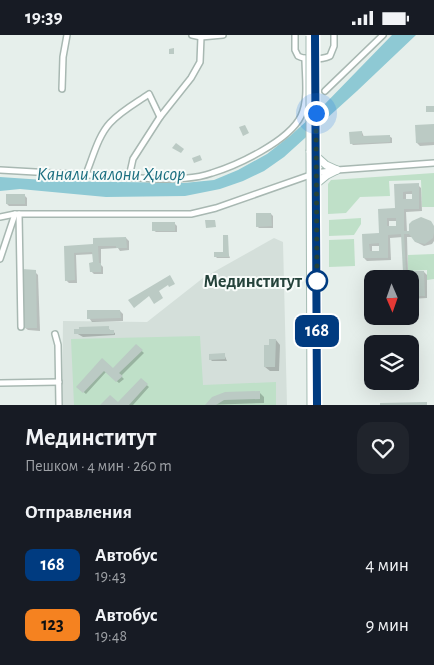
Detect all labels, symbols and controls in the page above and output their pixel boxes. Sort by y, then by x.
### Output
text: 19:39 [25,8,63,27]
your location [304,101,329,126]
water label: Канали калони Ҳисор [37,165,185,184]
marker: Мединститут [306,270,328,292]
north arrow [364,270,419,325]
map controls [364,270,419,390]
place label: Мединститут [203,273,303,291]
line badge: 168 [288,315,346,347]
text: 168 [305,322,329,340]
button: layers [364,335,419,390]
button: heart [357,422,409,474]
text: Мединститут [25,426,156,450]
text: Пешком · 4 мин · 260 m [25,458,172,474]
text: Отправления [25,503,132,522]
text: Автобус [95,546,158,565]
text: 168 [40,556,65,574]
text: 4 мин [365,556,409,575]
text: 19:43 [95,568,126,584]
text: Автобус [95,606,158,625]
text: 123 [41,616,64,634]
text: 9 мин [365,616,409,635]
text: 19:48 [95,628,127,644]

